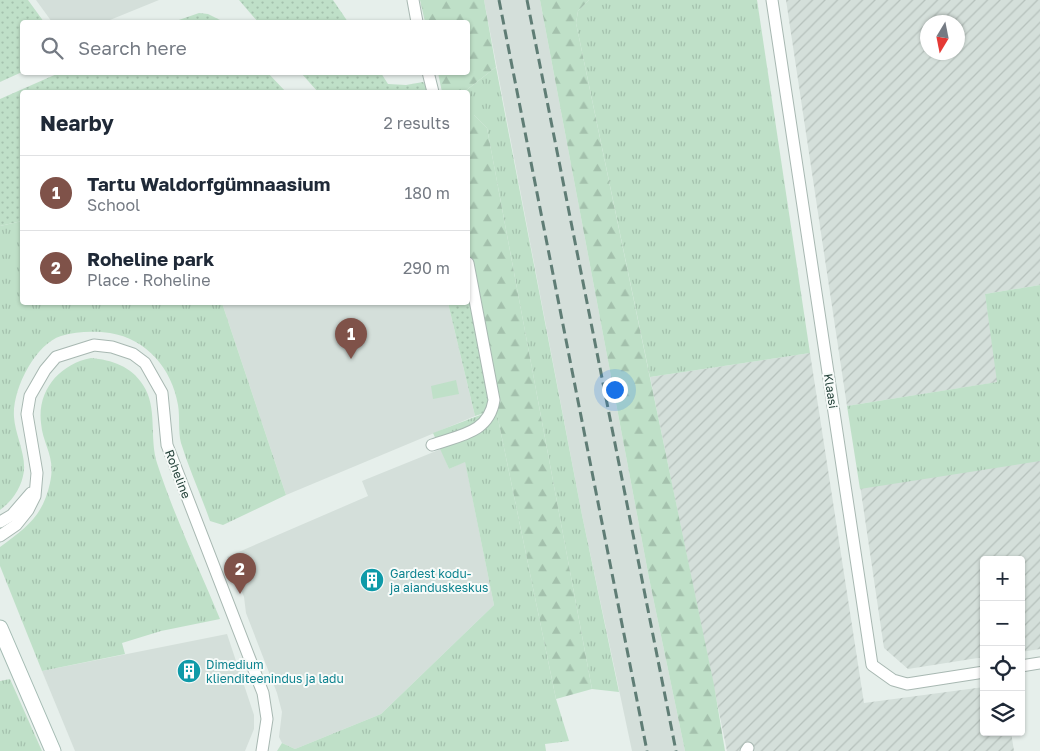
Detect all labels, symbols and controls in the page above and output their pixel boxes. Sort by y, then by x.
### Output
north arrow [920,15,965,60]
search box [20,20,470,75]
icon: search [38,34,66,62]
text: Search here [78,36,187,59]
text: Nearby [40,110,114,136]
text: 2 results [384,113,450,133]
text: Tartu Waldorfgümnaasium [87,172,330,195]
text: 1 [52,183,60,203]
text: 180 m [404,183,450,203]
text: School [87,195,140,215]
text: Roheline park [87,247,214,270]
text: 2 [51,258,61,278]
text: 290 m [403,258,450,278]
text: Place · Roheline [87,270,210,290]
pin: 1 [335,318,367,359]
street label: Klaasi [821,372,841,410]
your location [602,377,628,403]
street label: Roheline [162,448,194,501]
pin: 2 [224,553,256,594]
map controls [980,556,1025,736]
button: + [980,556,1025,601]
place label: Gardest kodu- ja aianduskeskus [389,566,488,595]
building icon: Gardest kodu- ja aianduskeskus [359,567,385,593]
button: − [980,601,1025,646]
button: locate [980,646,1025,691]
place label: Dimedium klienditeenindus ja ladu [206,657,344,686]
building icon: Dimedium klienditeenindus ja ladu [176,658,202,684]
button: layers [980,691,1025,736]

